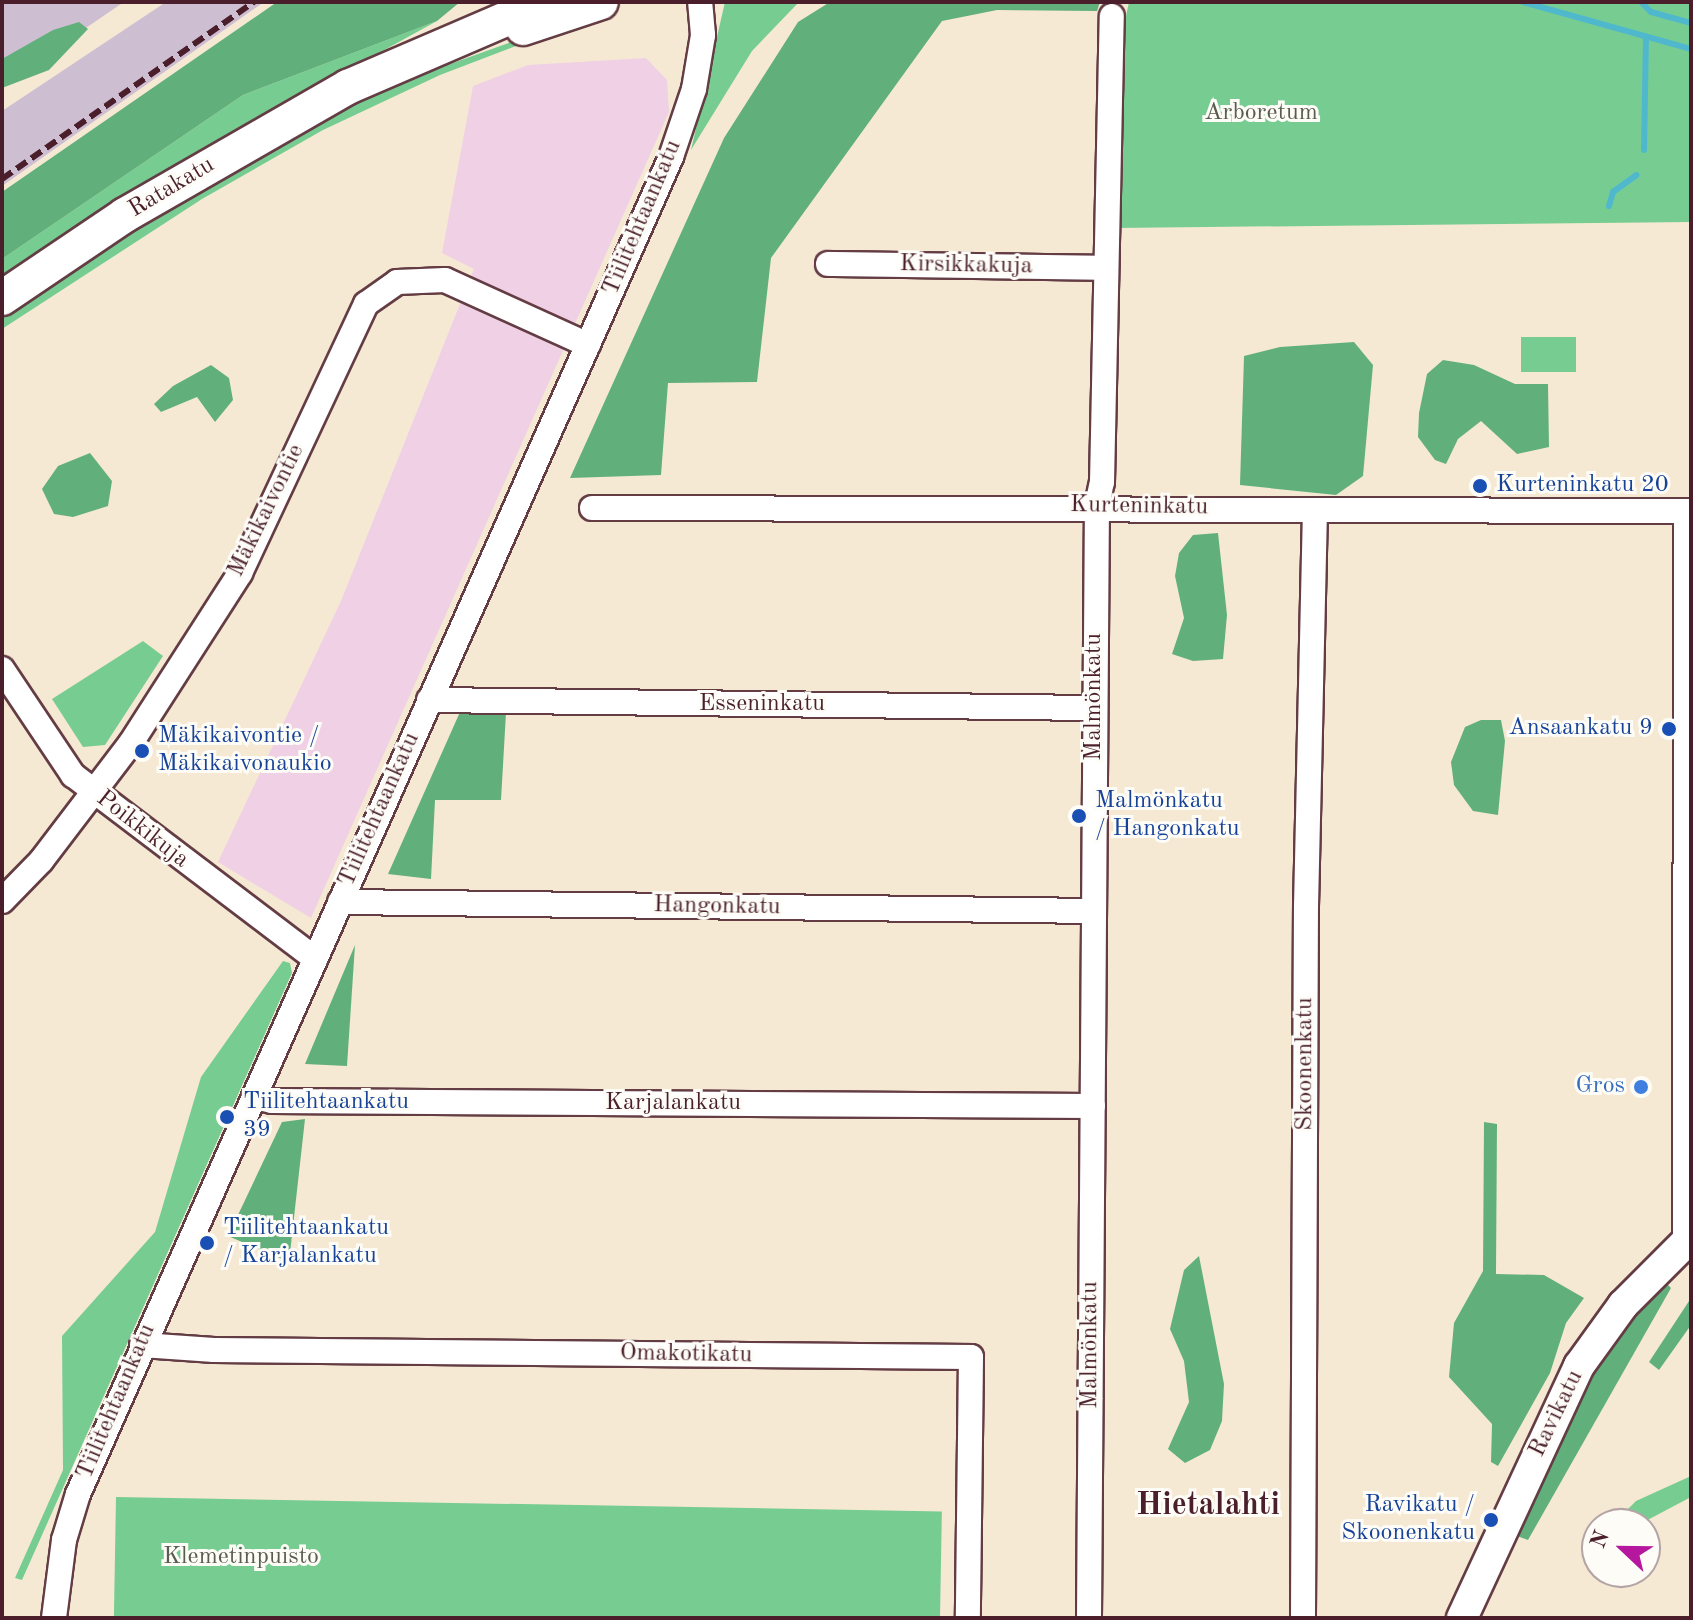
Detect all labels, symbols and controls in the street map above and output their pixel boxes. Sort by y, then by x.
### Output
park label: Arboretum [1204,100,1318,128]
street label: Tiilitehtaankatu [597,136,689,300]
street label: Ratakatu [124,151,220,225]
street label: Kirsikkakuja [899,250,1033,282]
street label: Mäkikaivontie [222,440,312,582]
place label: Kurteninkatu 20 [1496,472,1669,500]
marker: Kurteninkatu 20 [1471,477,1489,495]
street label: Kurteninkatu [1070,491,1208,523]
street label: Malmönkatu [1081,633,1109,761]
street label: Esseninkatu [699,691,825,719]
place label: Ansaankatu 9 [1508,715,1653,743]
marker: Ansaankatu 9 [1660,720,1678,738]
place label: Mäkikaivontie / Mäkikaivonaukio [158,723,332,779]
street label: Tiilitehtaankatu [333,728,427,892]
marker: Mäkikaivontie / Mäkikaivonaukio [133,742,151,760]
street label: Poikkikuja [90,785,194,875]
place label: Malmönkatu / Hangonkatu [1095,788,1240,844]
marker: Malmönkatu / Hangonkatu [1070,807,1088,825]
street label: Hangonkatu [653,891,781,923]
street label: Skoonenkatu [1292,997,1320,1131]
place label: Gros [1576,1073,1625,1101]
marker: Gros [1632,1078,1650,1096]
place label: Tiilitehtaankatu 39 [243,1089,409,1145]
street label: Karjalankatu [605,1090,741,1118]
marker: Tiilitehtaankatu 39 [218,1108,236,1126]
place label: Tiilitehtaankatu / Karjalankatu [223,1215,389,1271]
marker: Tiilitehtaankatu / Karjalankatu [198,1234,216,1252]
street label: Malmönkatu [1077,1281,1105,1409]
street label: Tiilitehtaankatu [71,1320,163,1484]
street label: Omakotikatu [619,1339,753,1371]
street label: Ravikatu [1524,1366,1590,1462]
district label: Hietalahti [1136,1487,1280,1525]
place label: Ravikatu / Skoonenkatu [1341,1492,1475,1548]
north arrow [1581,1508,1661,1588]
marker: Ravikatu / Skoonenkatu [1482,1511,1500,1529]
text: N [1587,1528,1614,1552]
park label: Klemetinpuisto [163,1544,319,1572]

